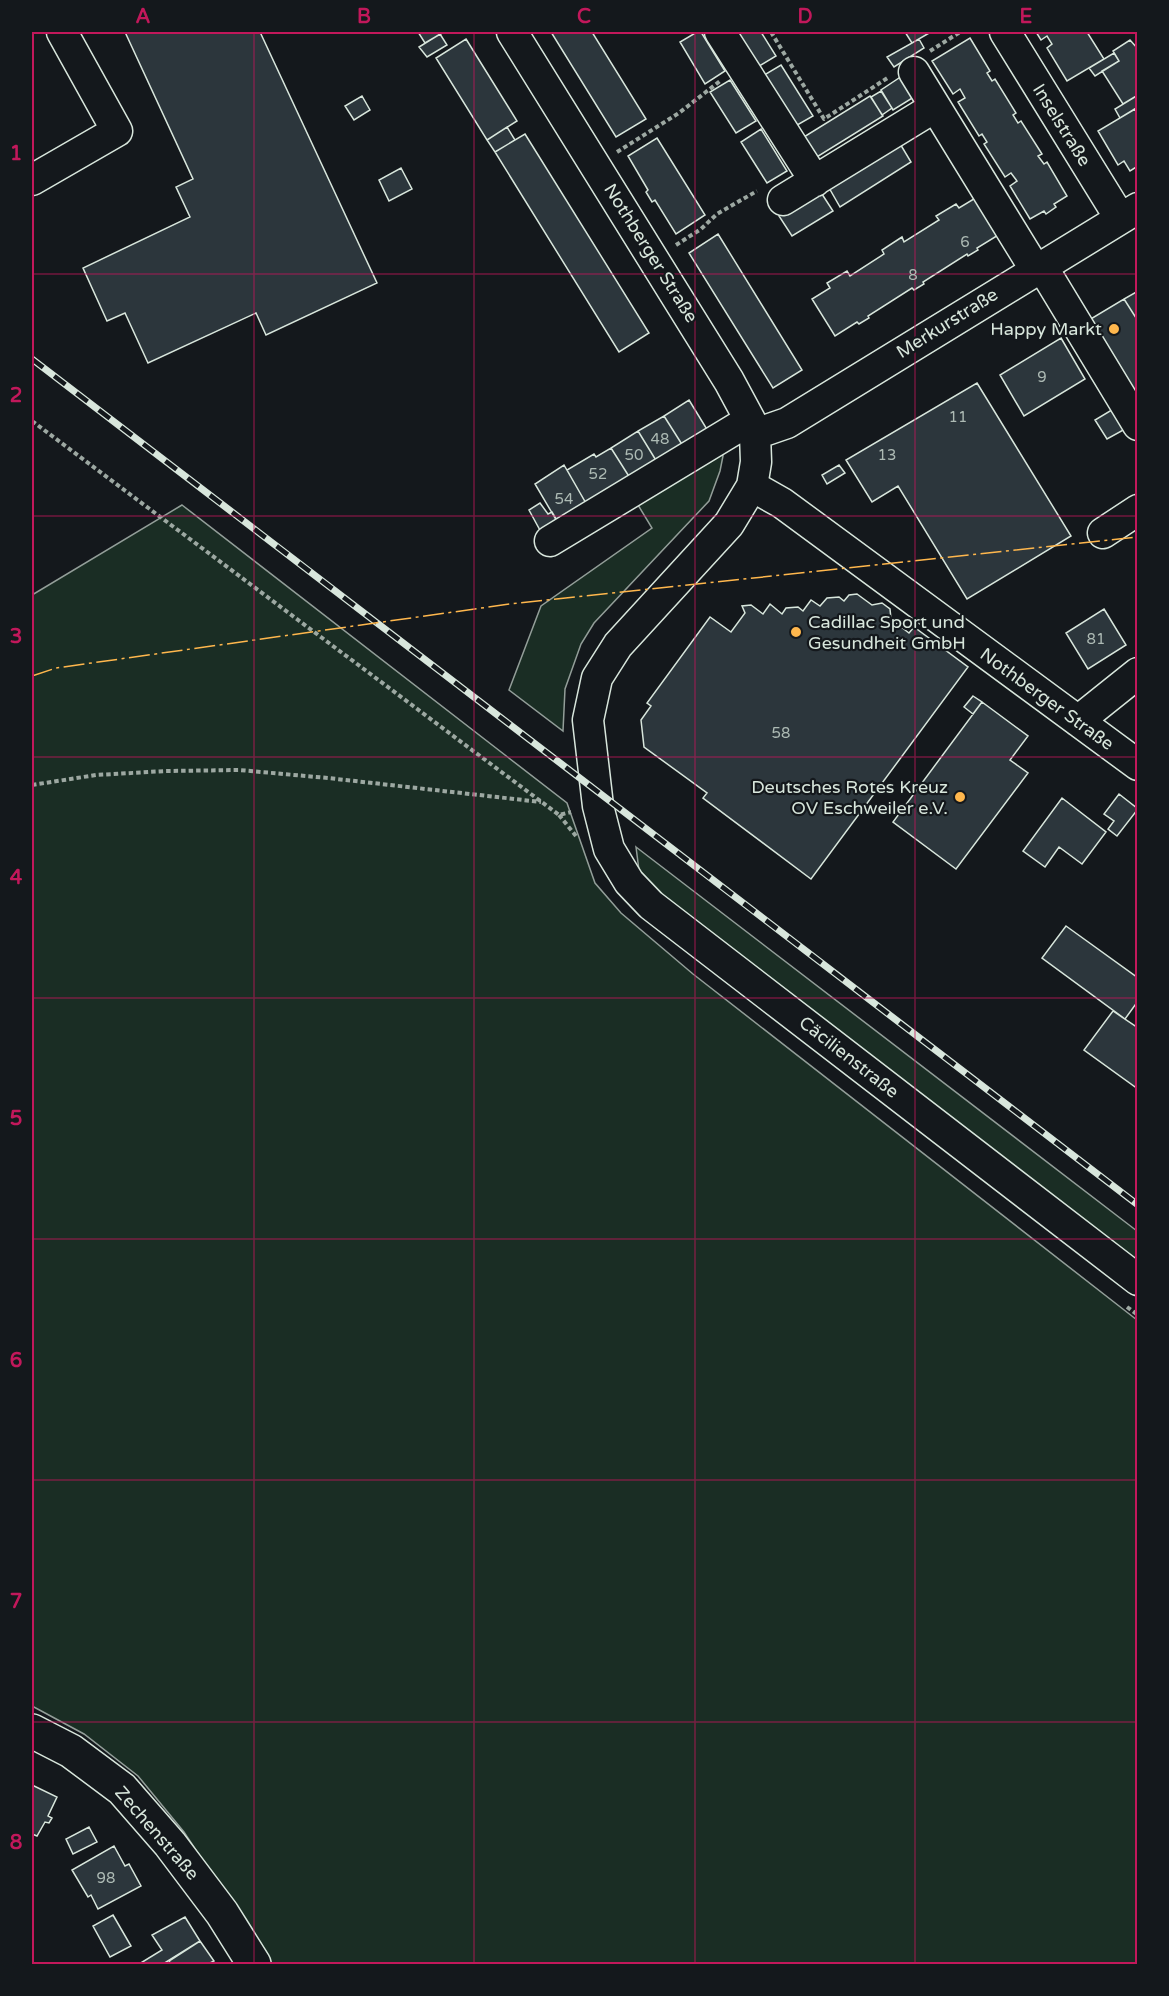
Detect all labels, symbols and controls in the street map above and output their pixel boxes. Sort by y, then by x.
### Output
text: A [136,5,151,29]
text: B [357,5,371,29]
text: C [577,5,591,29]
text: D [797,5,813,29]
text: E [1020,5,1033,29]
street label: Inselstraße [1028,80,1096,170]
text: 1 [10,142,22,166]
street label: Nothberger Straße [599,179,703,327]
house number: 6 [960,233,970,251]
house number: 8 [908,266,918,284]
street label: Merkurstraße [892,283,1002,363]
place label: Happy Markt [990,318,1102,340]
marker: Happy Markt [1107,322,1121,336]
house number: 9 [1037,368,1047,386]
text: 2 [10,384,22,408]
house number: 11 [949,408,967,426]
house number: 48 [651,430,669,448]
house number: 50 [625,446,643,464]
house number: 13 [878,446,896,464]
house number: 52 [589,465,607,483]
house number: 54 [555,490,573,508]
place label: Cadillac Sport und Gesundheit GmbH [808,611,966,654]
text: 3 [10,625,22,649]
marker: Cadillac Sport und Gesundheit GmbH [789,625,803,639]
house number: 81 [1087,630,1105,648]
street label: Nothberger Straße [976,643,1118,755]
house number: 58 [772,724,790,742]
place label: Deutsches Rotes Kreuz OV Eschweiler e.V. [751,776,948,819]
marker: Deutsches Rotes Kreuz OV Eschweiler e.V. [953,790,967,804]
text: 4 [10,866,23,890]
street label: Cäcilienstraße [795,1011,903,1103]
text: 5 [10,1107,22,1131]
text: 6 [10,1349,22,1373]
text: 7 [10,1590,22,1614]
street label: Zechenstraße [110,1782,204,1884]
text: 8 [10,1831,22,1855]
house number: 98 [97,1869,115,1887]

